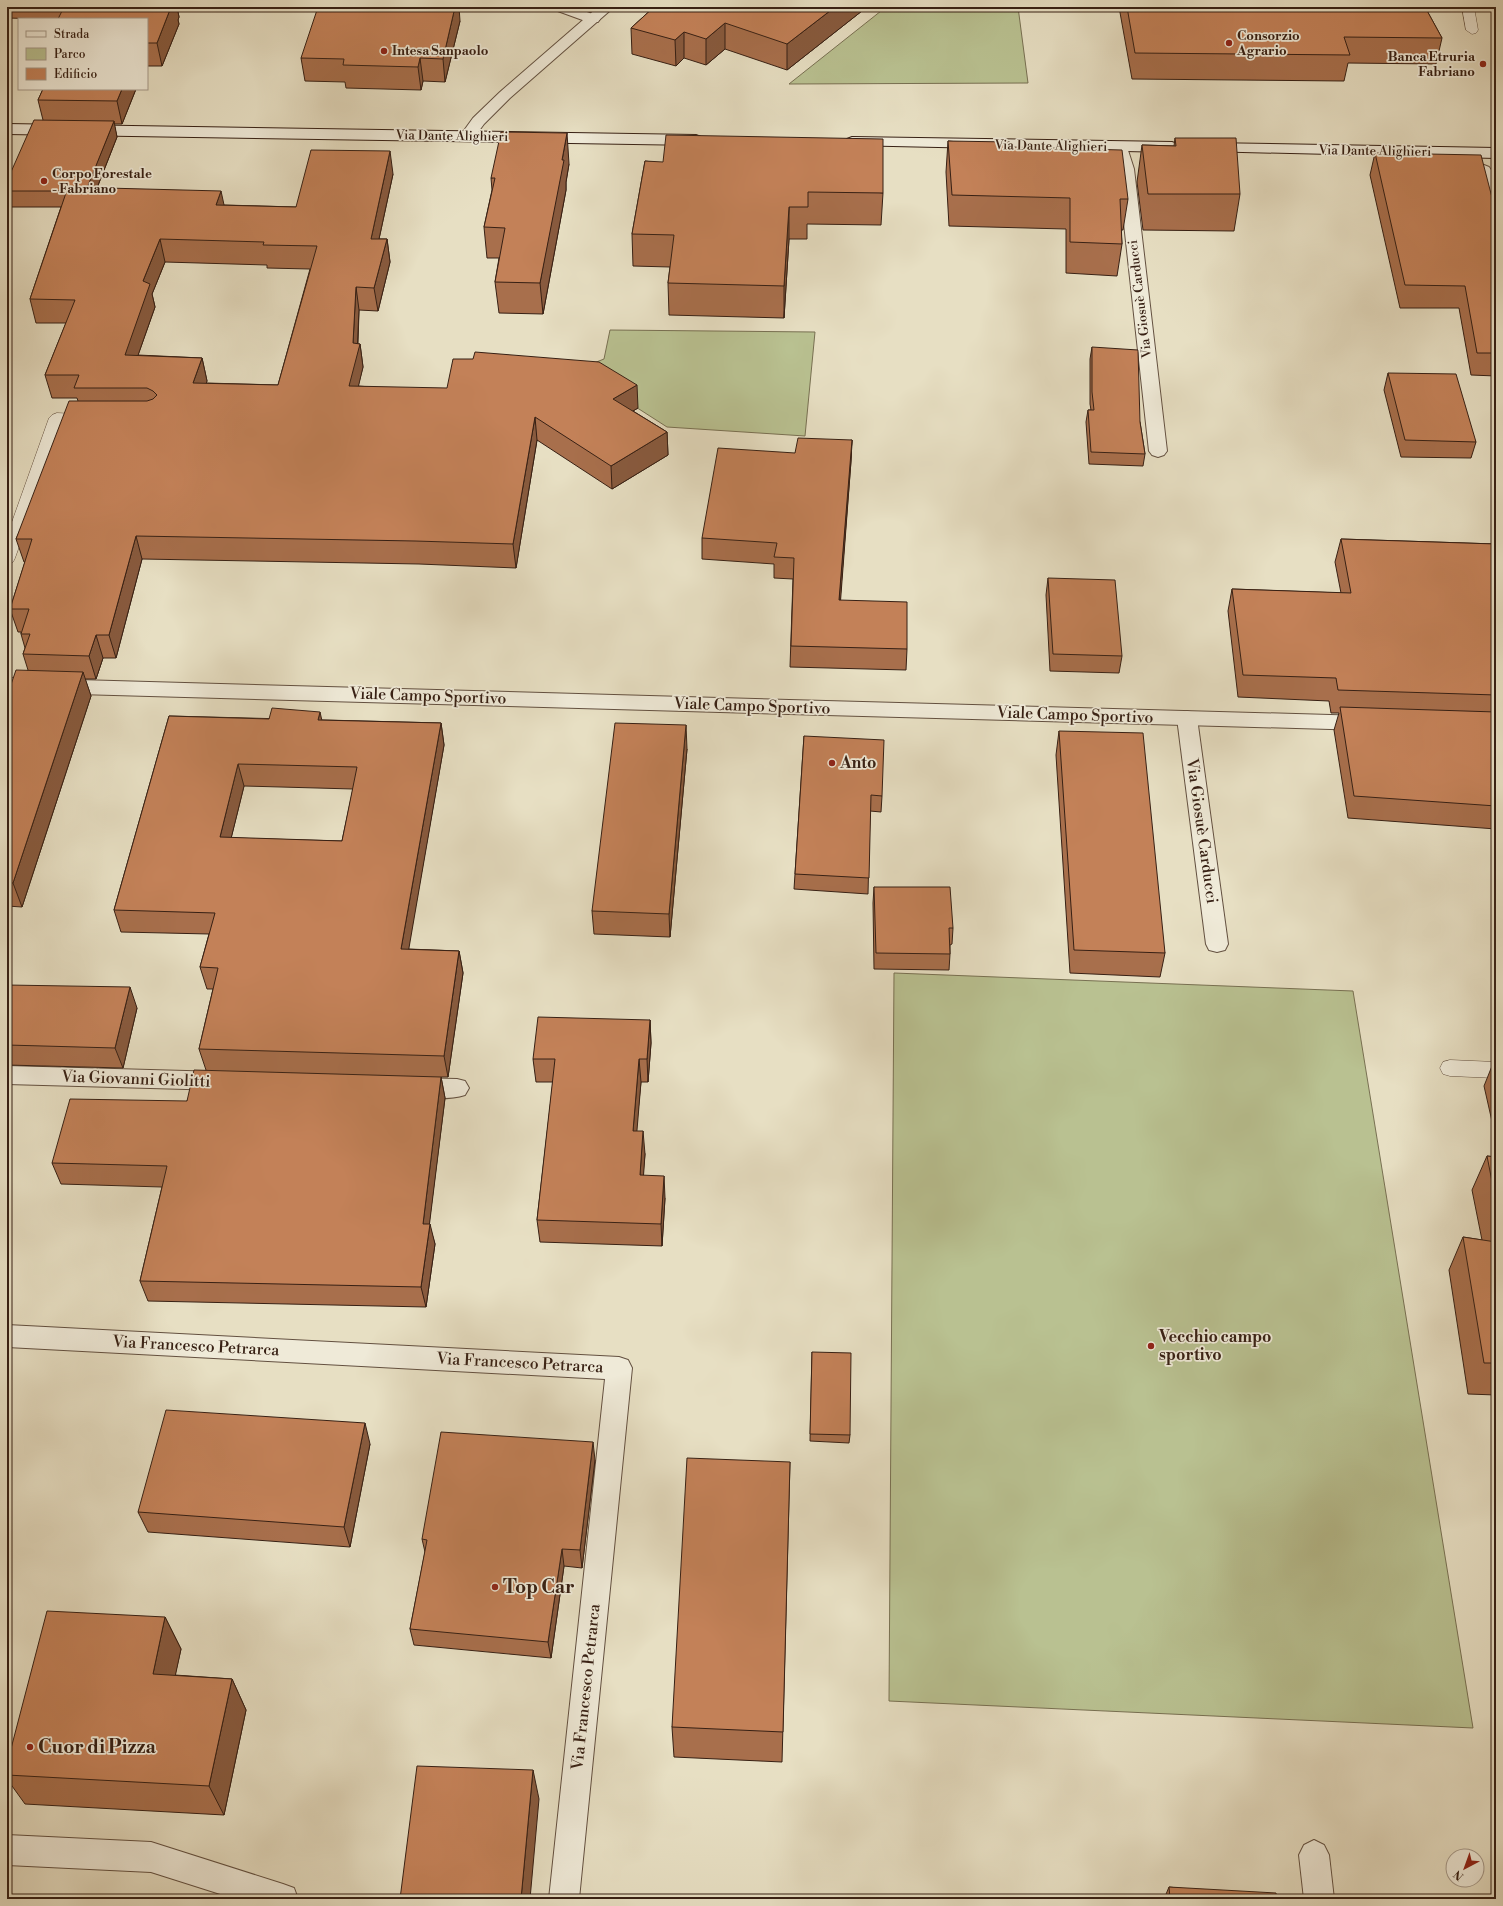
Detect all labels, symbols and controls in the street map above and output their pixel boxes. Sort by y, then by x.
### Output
legend [18,18,148,90]
text: Strada [54,27,90,42]
place label: Consorzio Agrario [1236,28,1300,59]
marker: Consorzio Agrario [1224,38,1234,48]
place label: Intesa Sanpaolo [392,43,489,59]
marker: Intesa Sanpaolo [379,46,389,56]
text: Parco [54,47,86,62]
place label: Banca Etruria Fabriano [1388,49,1476,80]
marker: Banca Etruria Fabriano [1478,59,1488,69]
text: Edificio [54,67,97,82]
street label: Via Dante Alighieri [394,127,509,145]
street label: Via Dante Alighieri [993,137,1108,155]
street label: Via Dante Alighieri [1317,142,1432,160]
place label: Corpo Forestale - Fabriano [52,166,152,197]
marker: Corpo Forestale - Fabriano [39,176,49,186]
street label: Via Giosuè Carducci [1125,239,1155,360]
street label: Viale Campo Sportivo [348,683,507,709]
street label: Viale Campo Sportivo [672,693,831,719]
street label: Viale Campo Sportivo [995,702,1154,728]
place label: Anto [839,753,876,773]
street label: Via Giosuè Carducci [1182,756,1222,905]
marker: Anto [827,758,837,768]
street label: Via Giovanni Giolitti [60,1066,211,1092]
place label: Vecchio campo sportivo [1158,1327,1271,1365]
street label: Via Francesco Petrarca [111,1332,281,1360]
marker: Vecchio campo sportivo [1146,1341,1156,1351]
street label: Via Francesco Petrarca [435,1349,605,1377]
place label: Top Car [503,1575,575,1599]
marker: Top Car [490,1582,500,1592]
street label: Via Francesco Petrarca [567,1602,605,1772]
place label: Cuor di Pizza [38,1735,157,1759]
marker: Cuor di Pizza [25,1742,35,1752]
north arrow [1445,1848,1485,1888]
text: N [1451,1866,1467,1883]

